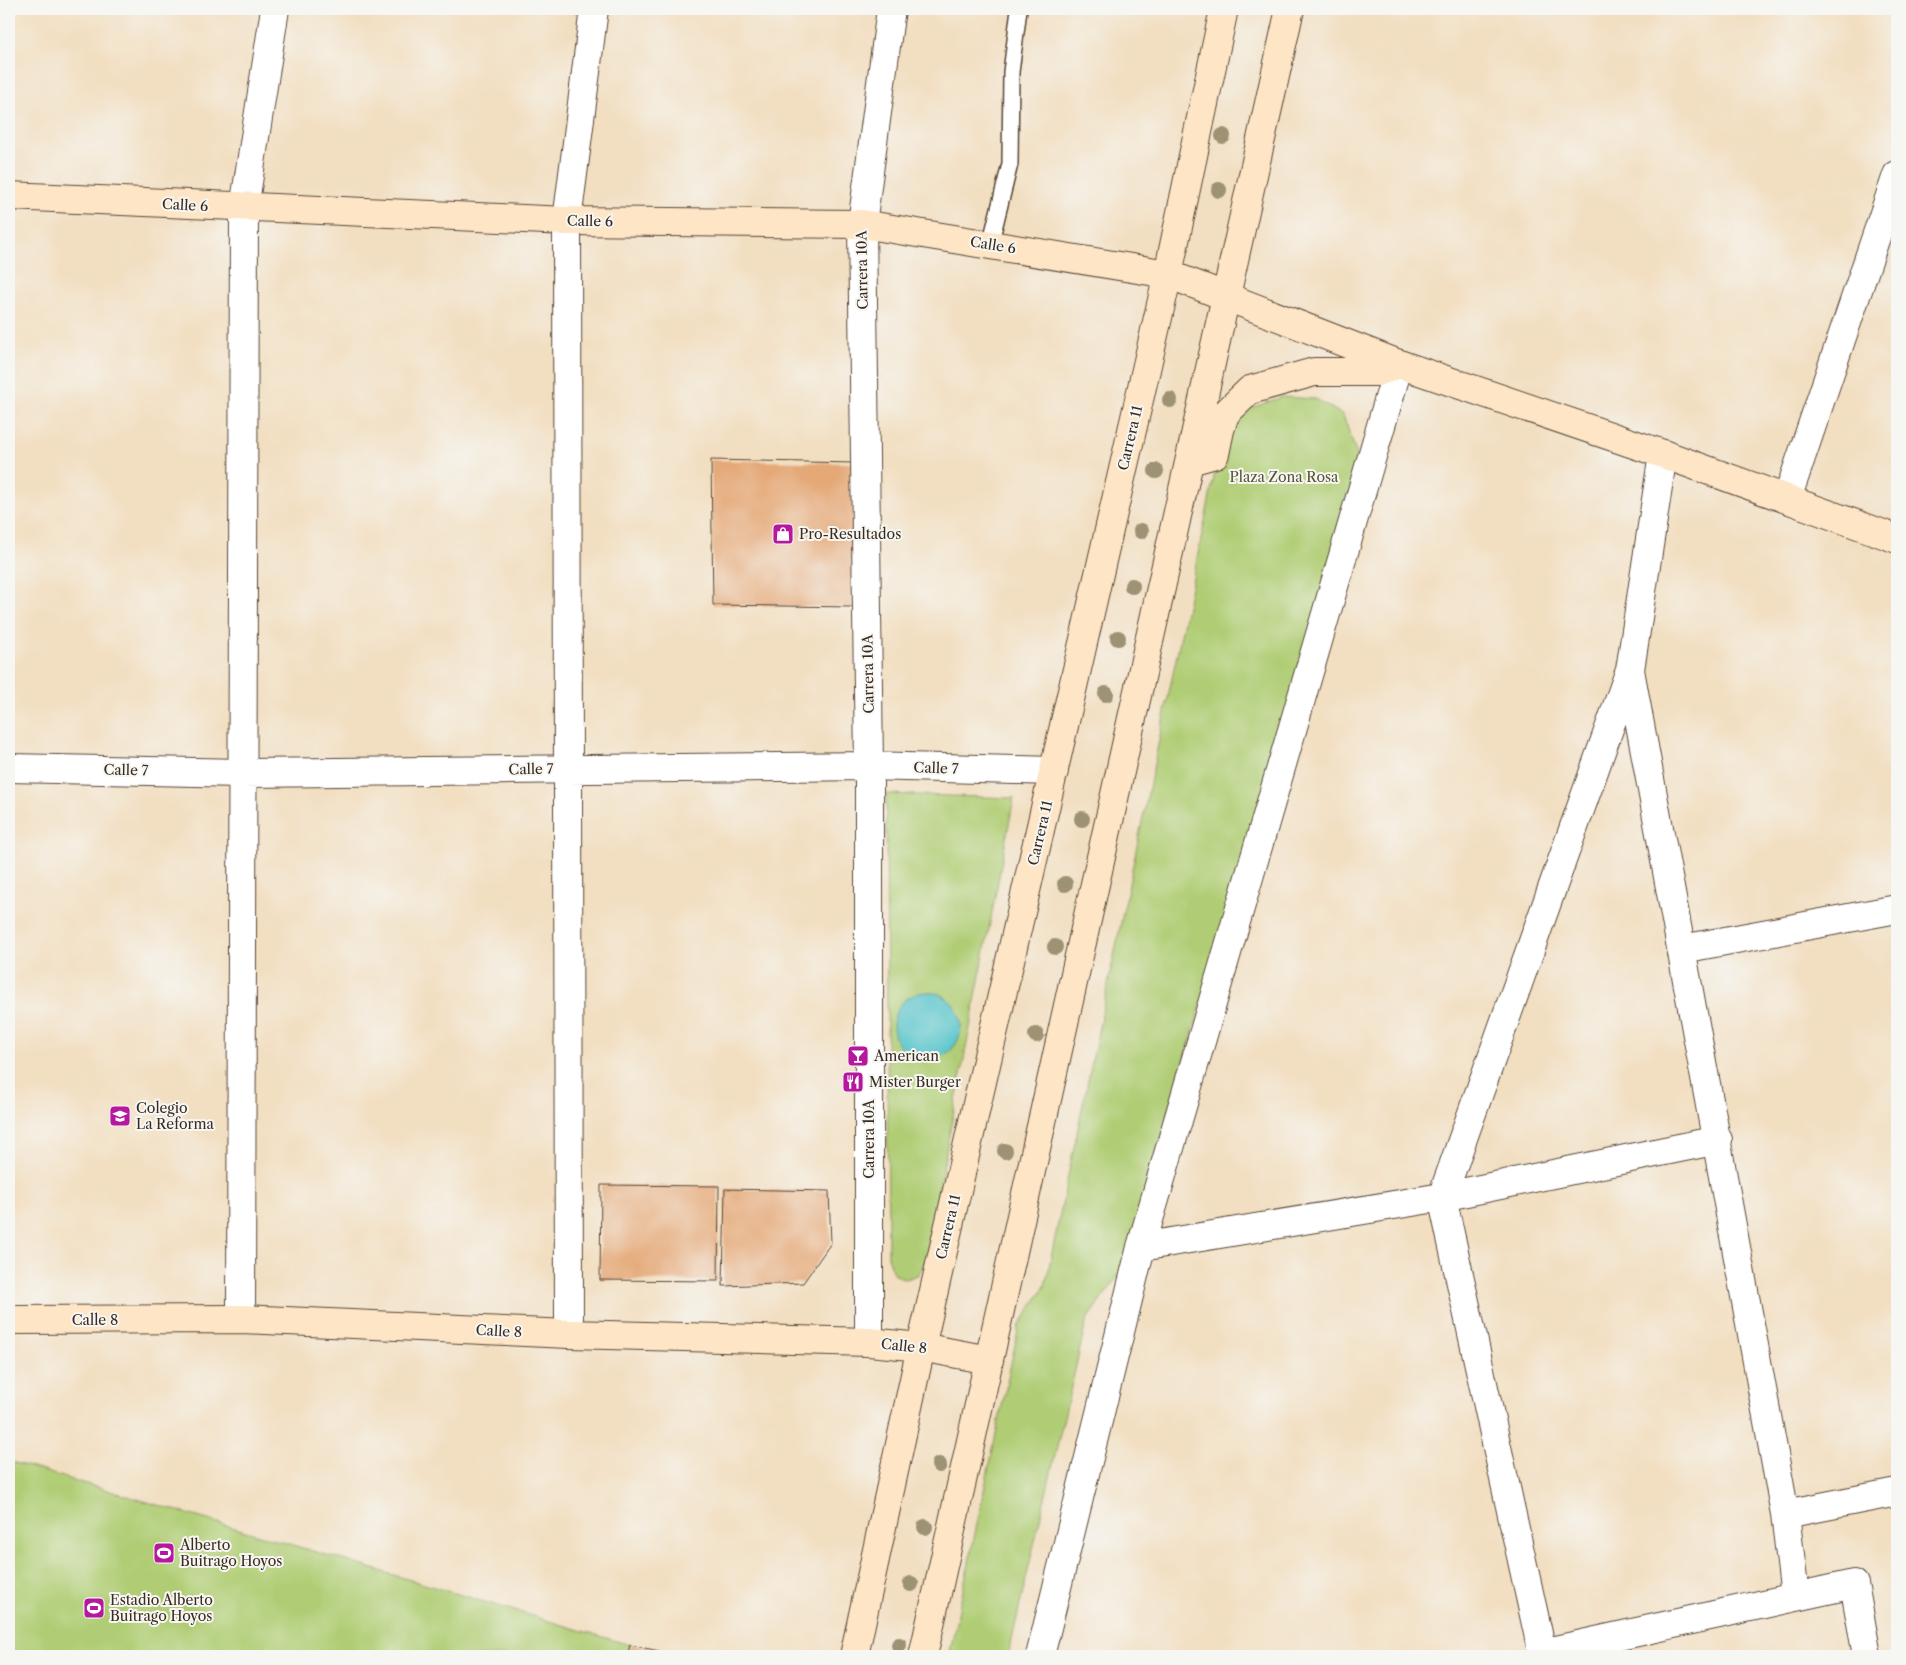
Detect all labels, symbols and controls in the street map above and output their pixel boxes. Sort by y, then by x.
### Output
street label: Calle 6 [161,195,209,215]
street label: Calle 6 [567,212,613,230]
street label: Carrera 10A [852,230,872,310]
street label: Calle 6 [969,232,1017,258]
street label: Carrera 11 [1114,404,1146,472]
park label: Plaza Zona Rosa [1230,468,1339,486]
shop icon: Pro-Resultados [771,522,795,546]
place label: Pro-Resultados [799,525,901,543]
street label: Carrera 10A [858,634,878,714]
street label: Calle 7 [913,758,959,778]
street label: Calle 7 [508,760,554,778]
street label: Calle 7 [103,761,149,779]
street label: Carrera 11 [1024,799,1056,867]
bar icon: American [846,1044,870,1068]
place label: American [873,1047,939,1065]
restaurant icon: Mister Burger [841,1070,865,1094]
place label: Mister Burger [869,1073,961,1091]
place label: Colegio La Reforma [136,1099,214,1133]
street label: Carrera 10A [860,1099,878,1179]
school or university icon: Colegio La Reforma [108,1104,132,1128]
street label: Carrera 11 [932,1193,964,1261]
street label: Calle 8 [72,1311,118,1329]
street label: Calle 8 [475,1321,523,1341]
street label: Calle 8 [880,1335,928,1357]
place label: Alberto Buitrago Hoyos [179,1536,282,1570]
sports icon: Alberto Buitrago Hoyos [152,1541,176,1565]
place label: Estadio Alberto Buitrago Hoyos [110,1591,213,1625]
sports icon: Estadio Alberto Buitrago Hoyos [82,1596,106,1620]

